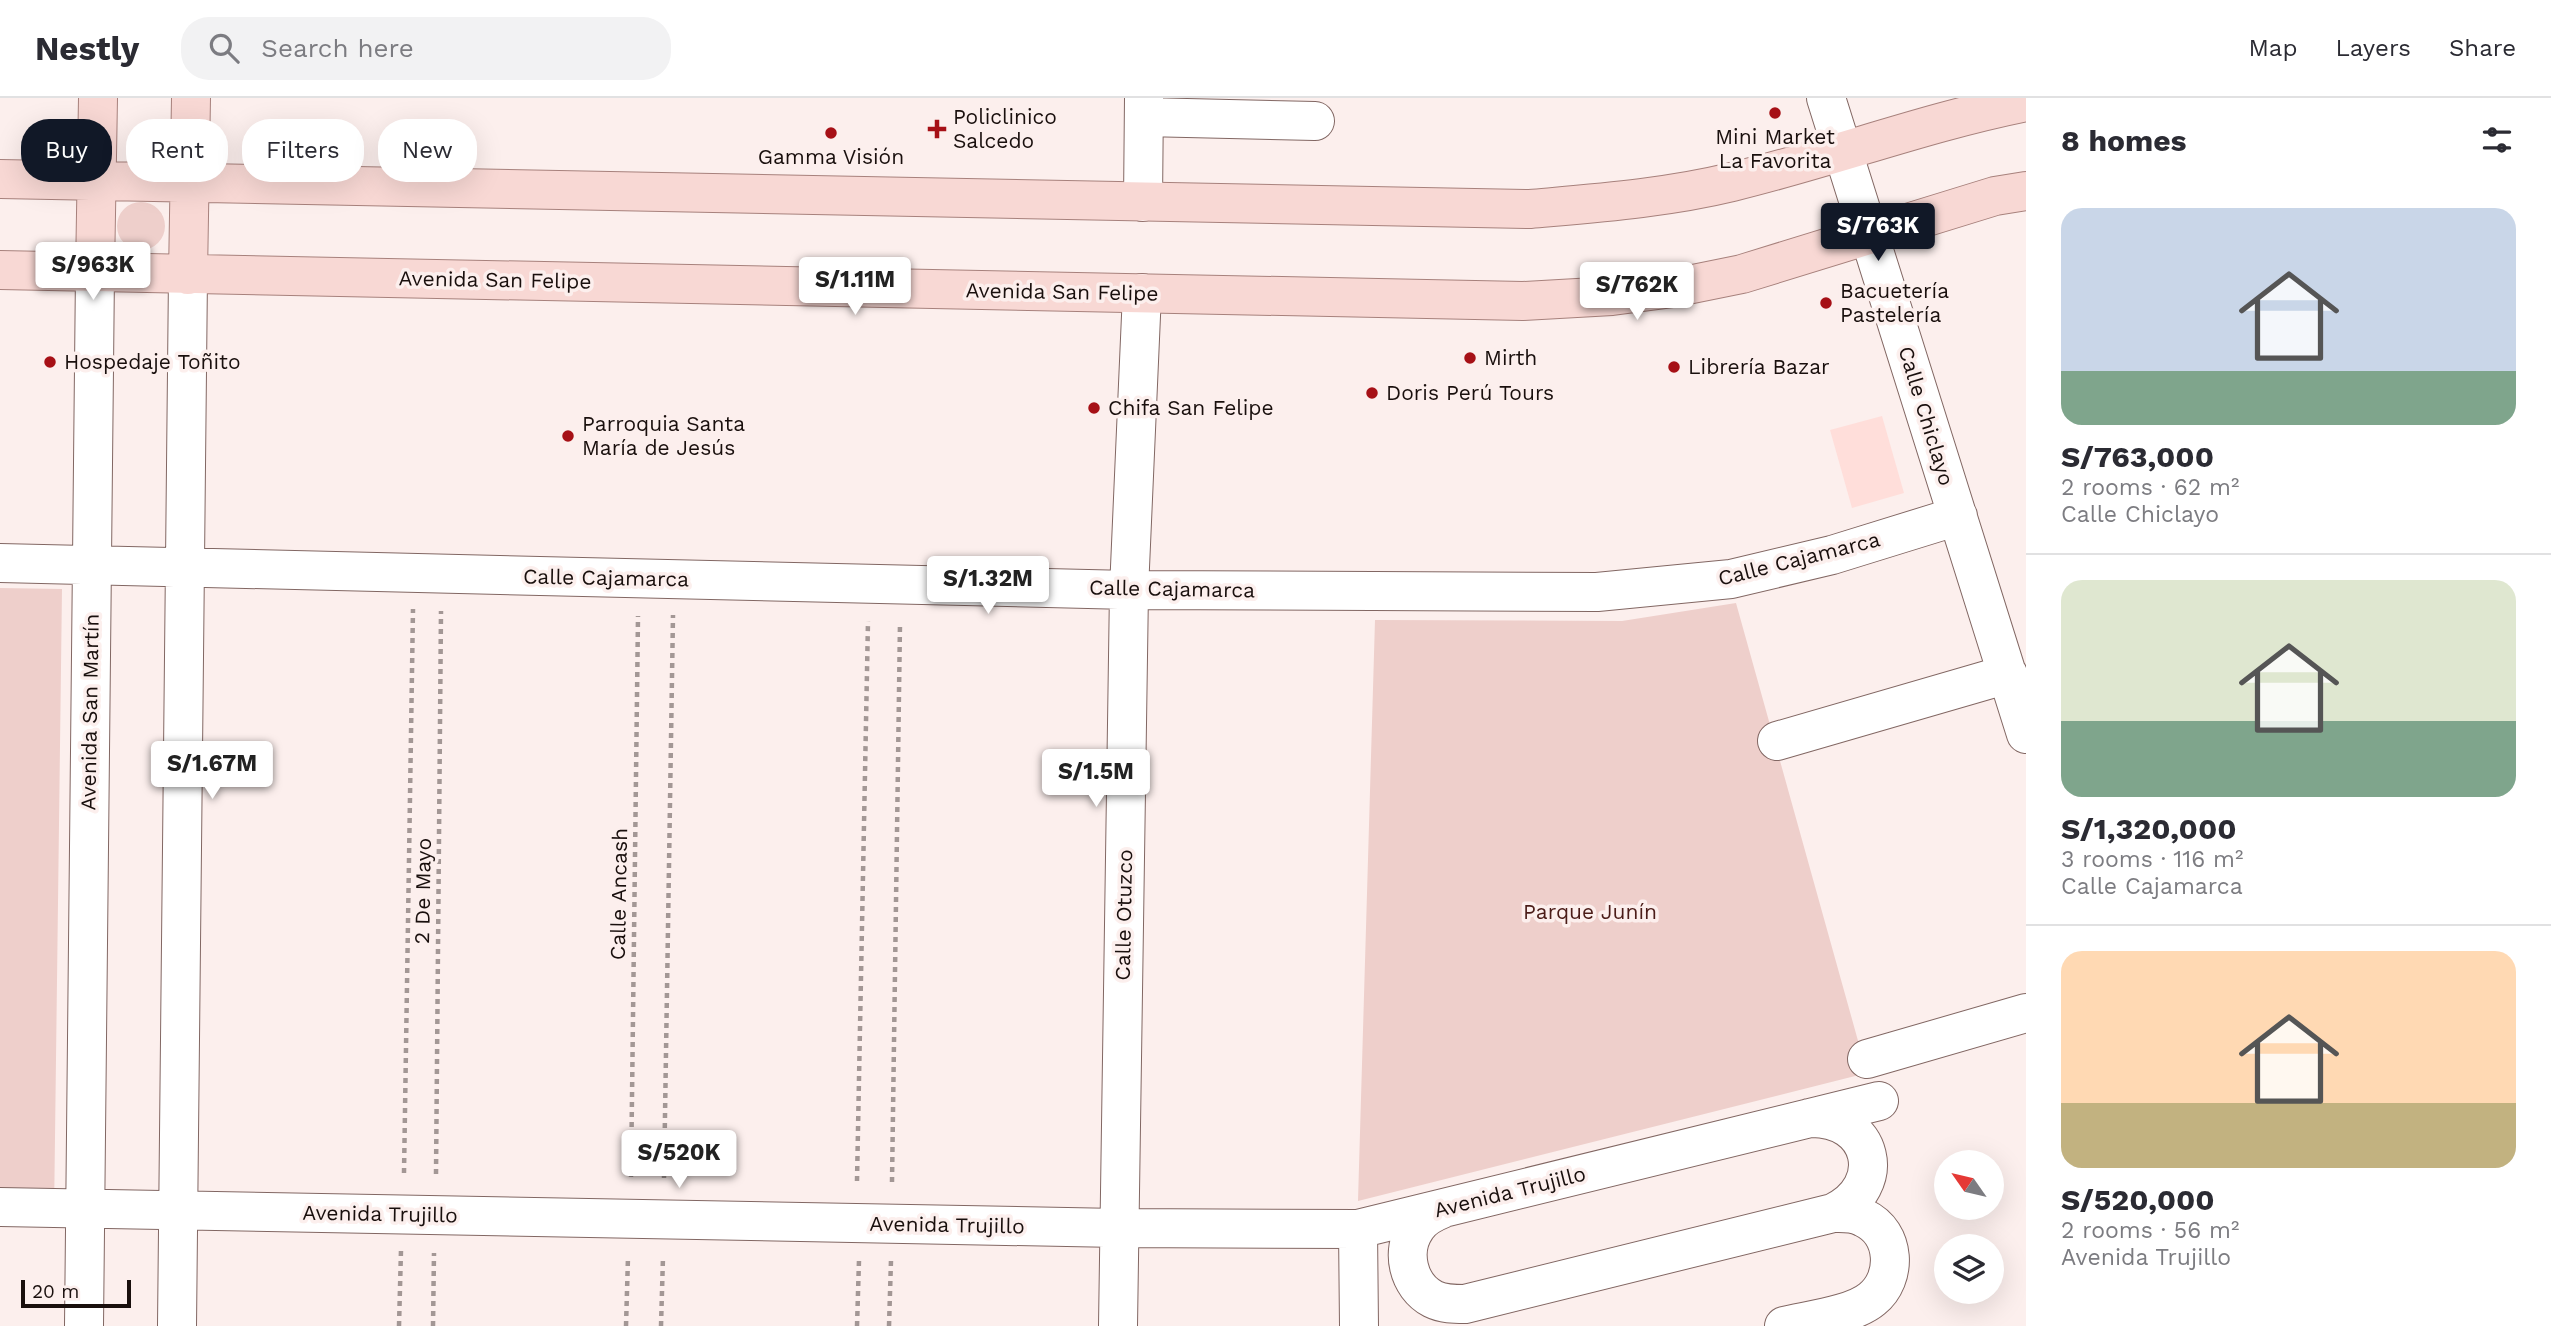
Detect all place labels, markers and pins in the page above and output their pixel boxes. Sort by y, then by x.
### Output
place label: Policlinico Salcedo [953,104,1057,153]
marker: Mini Market La Favorita [1767,105,1783,121]
marker: Policlinico Salcedo [927,119,947,139]
place label: Mini Market La Favorita [1715,124,1835,173]
marker: Gamma Visión [823,125,839,141]
place label: Gamma Visión [758,144,904,169]
pin: S/763K [1821,204,1935,263]
pin: S/963K [36,242,150,302]
pin: S/1.11M [790,258,920,317]
pin: S/762K [1580,262,1694,322]
place label: Bacuetería Pastelería [1840,278,1949,327]
marker: Bacuetería Pastelería [1818,295,1834,311]
place label: Mirth [1484,345,1537,370]
place label: Hospedaje Toñito [64,349,241,374]
marker: Mirth [1462,350,1478,366]
marker: Hospedaje Toñito [42,354,58,370]
place label: Librería Bazar [1688,354,1830,379]
marker: Librería Bazar [1666,359,1682,375]
place label: Doris Perú Tours [1386,380,1554,405]
marker: Doris Perú Tours [1364,385,1380,401]
place label: Chifa San Felipe [1108,395,1274,420]
marker: Chifa San Felipe [1086,400,1102,416]
place label: Parroquia Santa María de Jesús [582,411,745,460]
marker: Parroquia Santa María de Jesús [560,428,576,444]
pin: S/1.32M [923,556,1053,616]
pin: S/1.67M [147,742,277,801]
pin: S/1.5M [1039,750,1153,809]
pin: S/520K [622,1130,736,1190]

